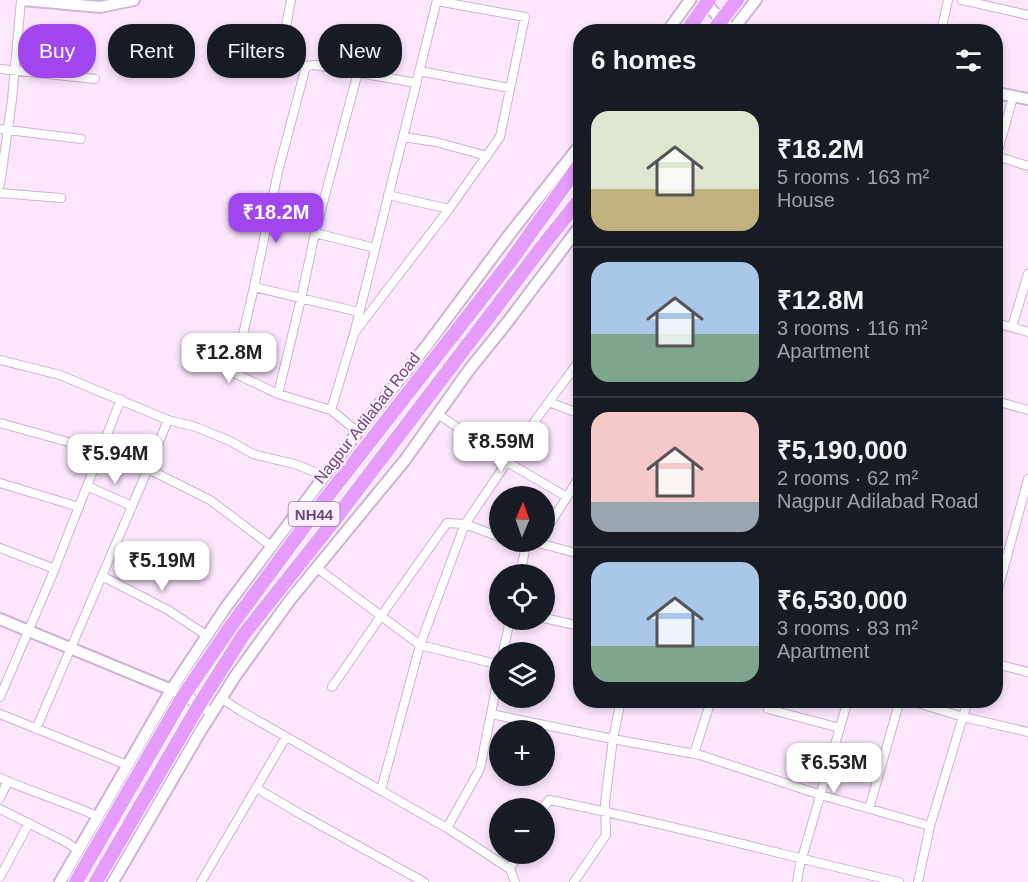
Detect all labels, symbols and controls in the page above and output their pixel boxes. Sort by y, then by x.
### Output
chip: Buy [18,24,96,78]
chip: Rent [108,24,195,78]
chip: Filters [207,24,306,78]
chip: New [318,24,402,78]
icon: filters [952,44,985,77]
text: 6 homes [591,45,697,75]
text: ₹18.2M [777,134,864,164]
icon: home [639,135,711,207]
text: 5 rooms · 163 m² [777,166,929,188]
text: House [777,189,835,211]
pin: ₹18.2M [227,193,325,244]
text: ₹18.2M [242,201,310,223]
text: ₹12.8M [777,285,864,315]
icon: home [639,286,711,358]
text: 3 rooms · 116 m² [777,317,928,339]
pin: ₹12.8M [180,333,278,384]
text: Apartment [777,340,869,362]
text: ₹12.8M [195,341,263,363]
street label: Nagpur Adilabad Road [311,349,423,487]
pin: ₹8.59M [452,422,550,473]
text: ₹8.59M [467,430,535,452]
pin: ₹5.94M [66,434,164,485]
text: ₹5,190,000 [777,435,908,465]
icon: home [639,436,711,508]
text: ₹5.94M [81,442,149,464]
text: 2 rooms · 62 m² [777,467,918,489]
north arrow [489,486,555,552]
map controls [489,486,555,864]
text: Nagpur Adilabad Road [777,490,978,512]
road number: NH44 [288,502,340,526]
pin: ₹5.19M [113,541,211,592]
text: ₹5.19M [128,549,196,571]
button: locate [489,564,555,630]
text: ₹6,530,000 [777,585,908,615]
icon: home [639,586,711,658]
text: 3 rooms · 83 m² [777,617,918,639]
text: Apartment [777,640,869,662]
button: layers [489,642,555,708]
button: + [489,720,555,786]
pin: ₹6.53M [785,743,883,794]
text: ₹6.53M [800,751,868,773]
button: − [489,798,555,864]

